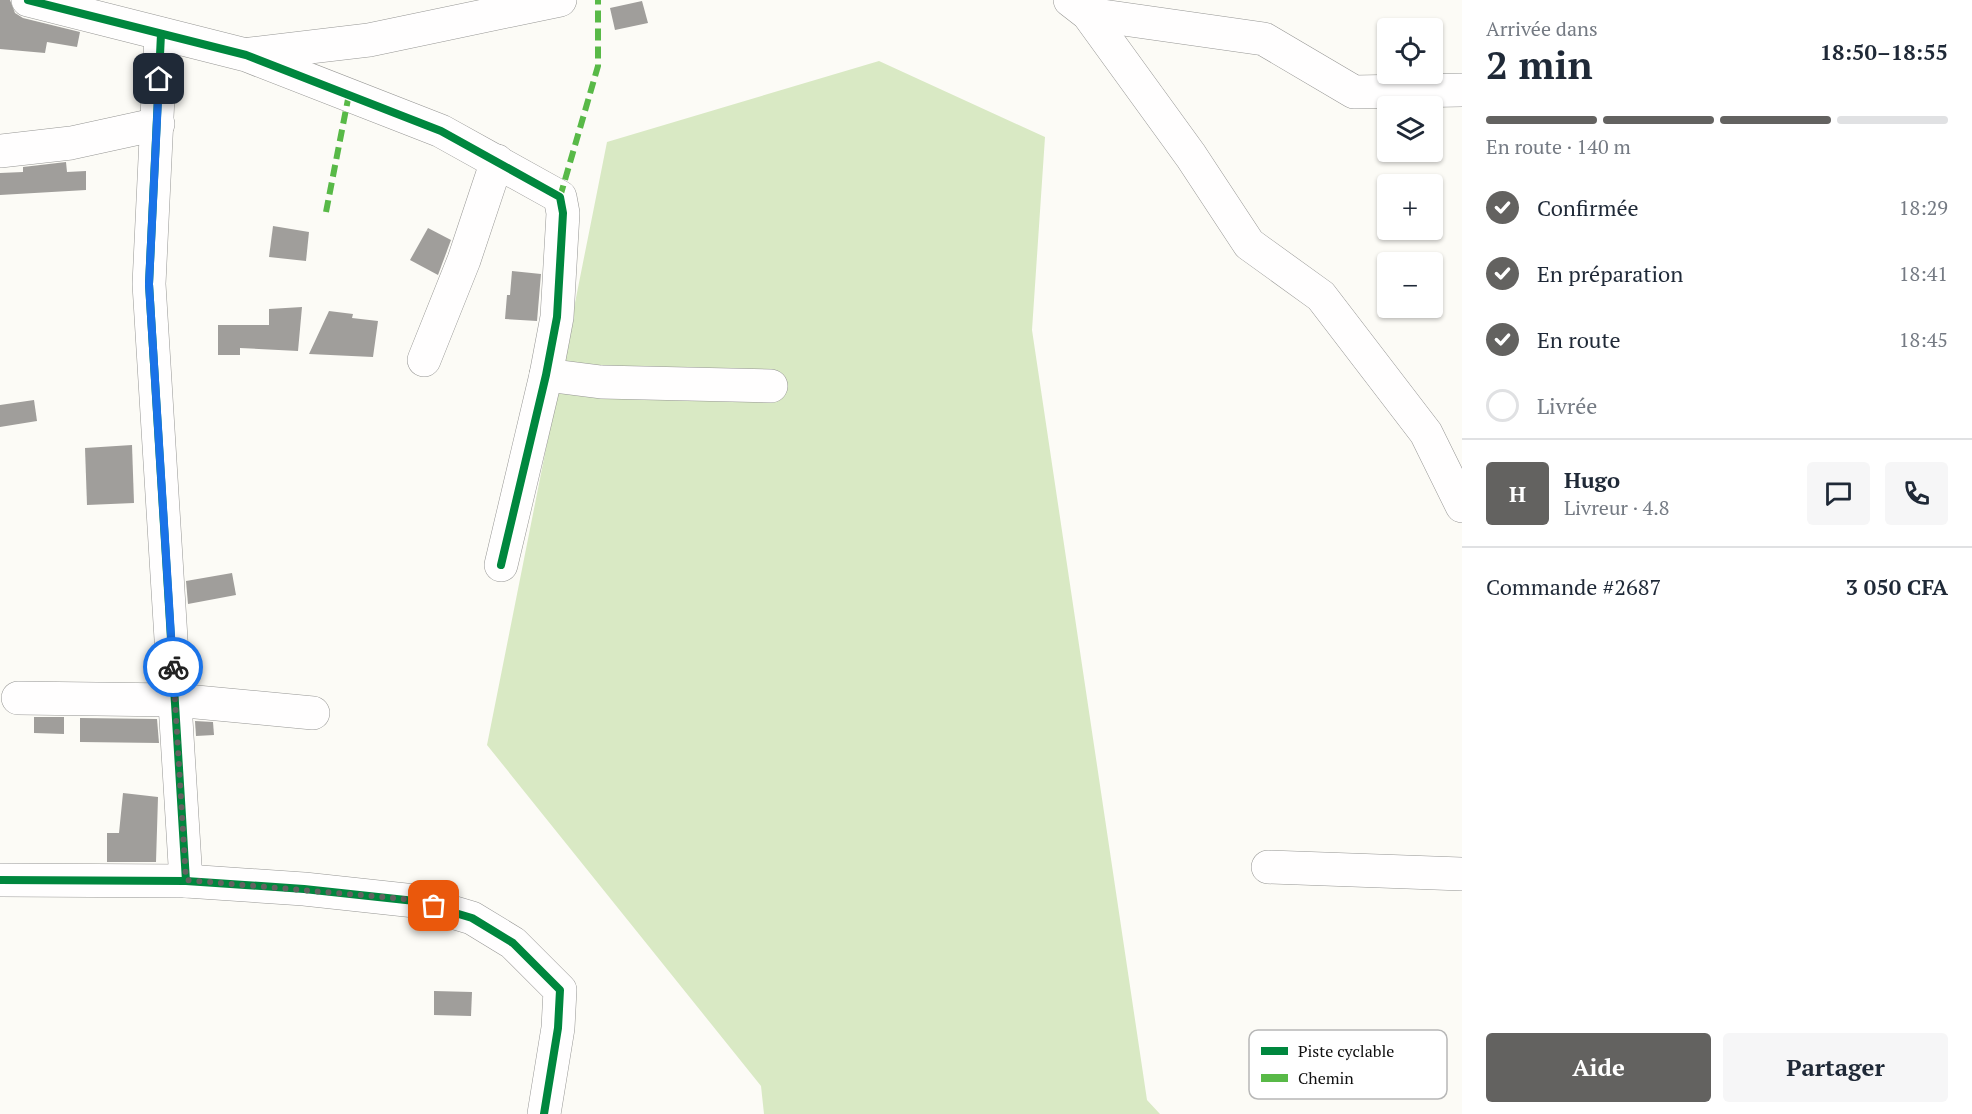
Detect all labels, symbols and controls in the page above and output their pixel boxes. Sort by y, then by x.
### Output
text: Arrivée dans [1486,15,1598,42]
map controls [1377,18,1443,318]
button: locate [1377,18,1443,84]
text: 18:50–18:55 [1820,37,1948,66]
text: 2 min [1486,38,1593,90]
pin [133,53,184,104]
icon: home [142,62,175,95]
button: layers [1377,96,1443,162]
text: En route · 140 m [1486,133,1631,160]
button: + [1377,174,1443,240]
icon: check [1486,191,1519,224]
text: Confirmée [1537,193,1639,222]
text: 18:29 [1899,194,1948,221]
button: − [1377,252,1443,318]
icon: check [1486,257,1519,290]
text: En préparation [1537,259,1683,288]
text: 18:41 [1899,260,1948,287]
icon: check [1486,323,1519,356]
text: En route [1537,325,1621,354]
text: 18:45 [1899,326,1948,353]
text: Livrée [1537,391,1597,420]
button: chat [1807,462,1870,525]
button: phone [1885,462,1948,525]
text: Hugo [1564,465,1620,494]
text: H [1509,479,1526,508]
text: Livreur · 4.8 [1564,494,1669,521]
text: Commande #2687 [1486,572,1661,601]
text: 3 050 CFA [1845,572,1948,601]
courier [143,637,203,697]
icon: bike [157,651,190,684]
pin [408,880,459,931]
icon: bag [417,889,450,922]
legend [1249,1030,1447,1099]
button: Aide [1486,1033,1711,1102]
button: Partager [1723,1033,1948,1102]
text: Piste cyclable [1298,1040,1394,1062]
text: Chemin [1298,1067,1354,1089]

